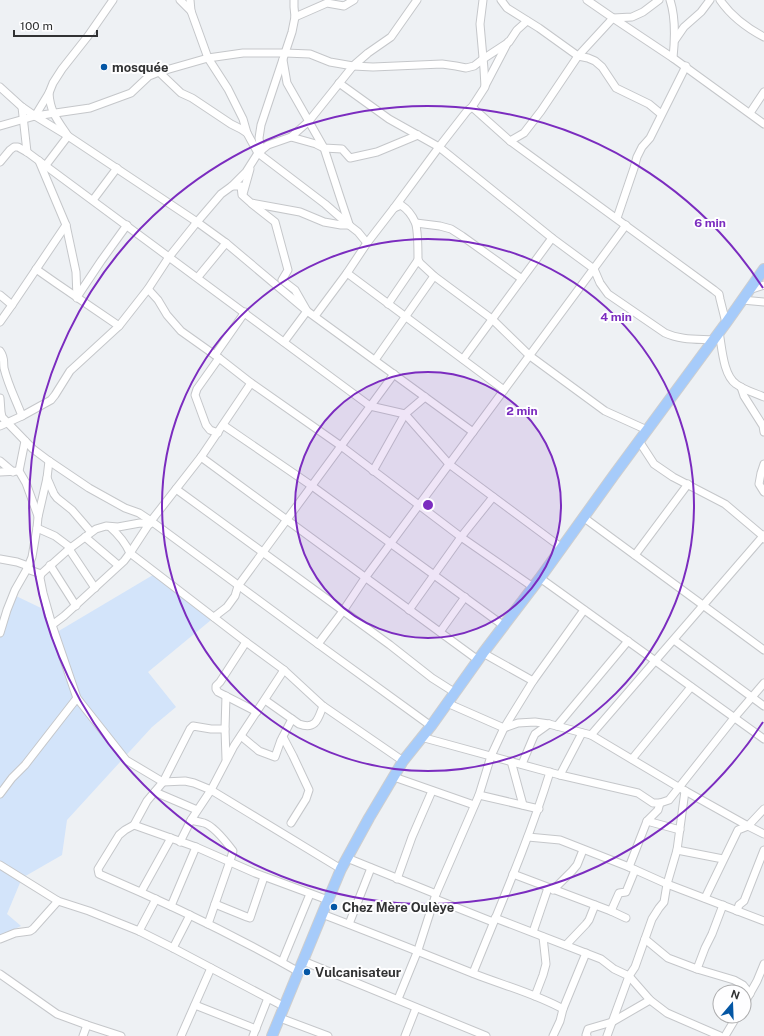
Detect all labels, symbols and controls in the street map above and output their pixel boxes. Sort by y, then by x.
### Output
scale bar [14,12,97,38]
text: 100 m [20,19,53,33]
place label: mosquée [112,60,169,75]
marker: mosquée [99,62,109,72]
text: 6 min [694,216,726,230]
text: 4 min [600,310,632,324]
text: 2 min [506,404,538,418]
centre of rings [421,498,435,512]
place label: Chez Mère Oulèye [342,900,454,915]
marker: Chez Mère Oulèye [329,902,339,912]
place label: Vulcanisateur [315,965,402,980]
marker: Vulcanisateur [302,967,312,977]
north arrow [712,984,752,1024]
text: N [729,987,741,1002]

